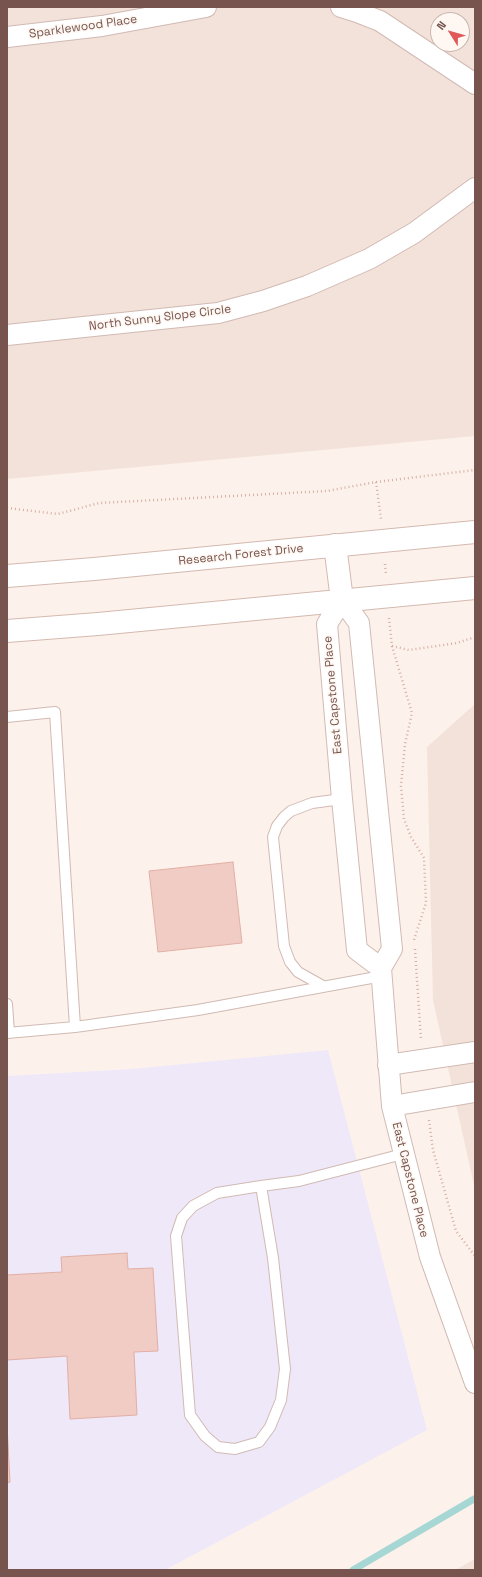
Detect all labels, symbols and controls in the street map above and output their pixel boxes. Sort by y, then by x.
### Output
street label: Sparklewood Place [28,12,138,42]
north arrow [430,12,470,52]
text: N [433,18,449,33]
street label: North Sunny Slope Circle [88,302,232,334]
street label: Research Forest Drive [178,541,304,569]
street label: East Capstone Place [321,635,345,755]
street label: East Capstone Place [389,1121,431,1239]

